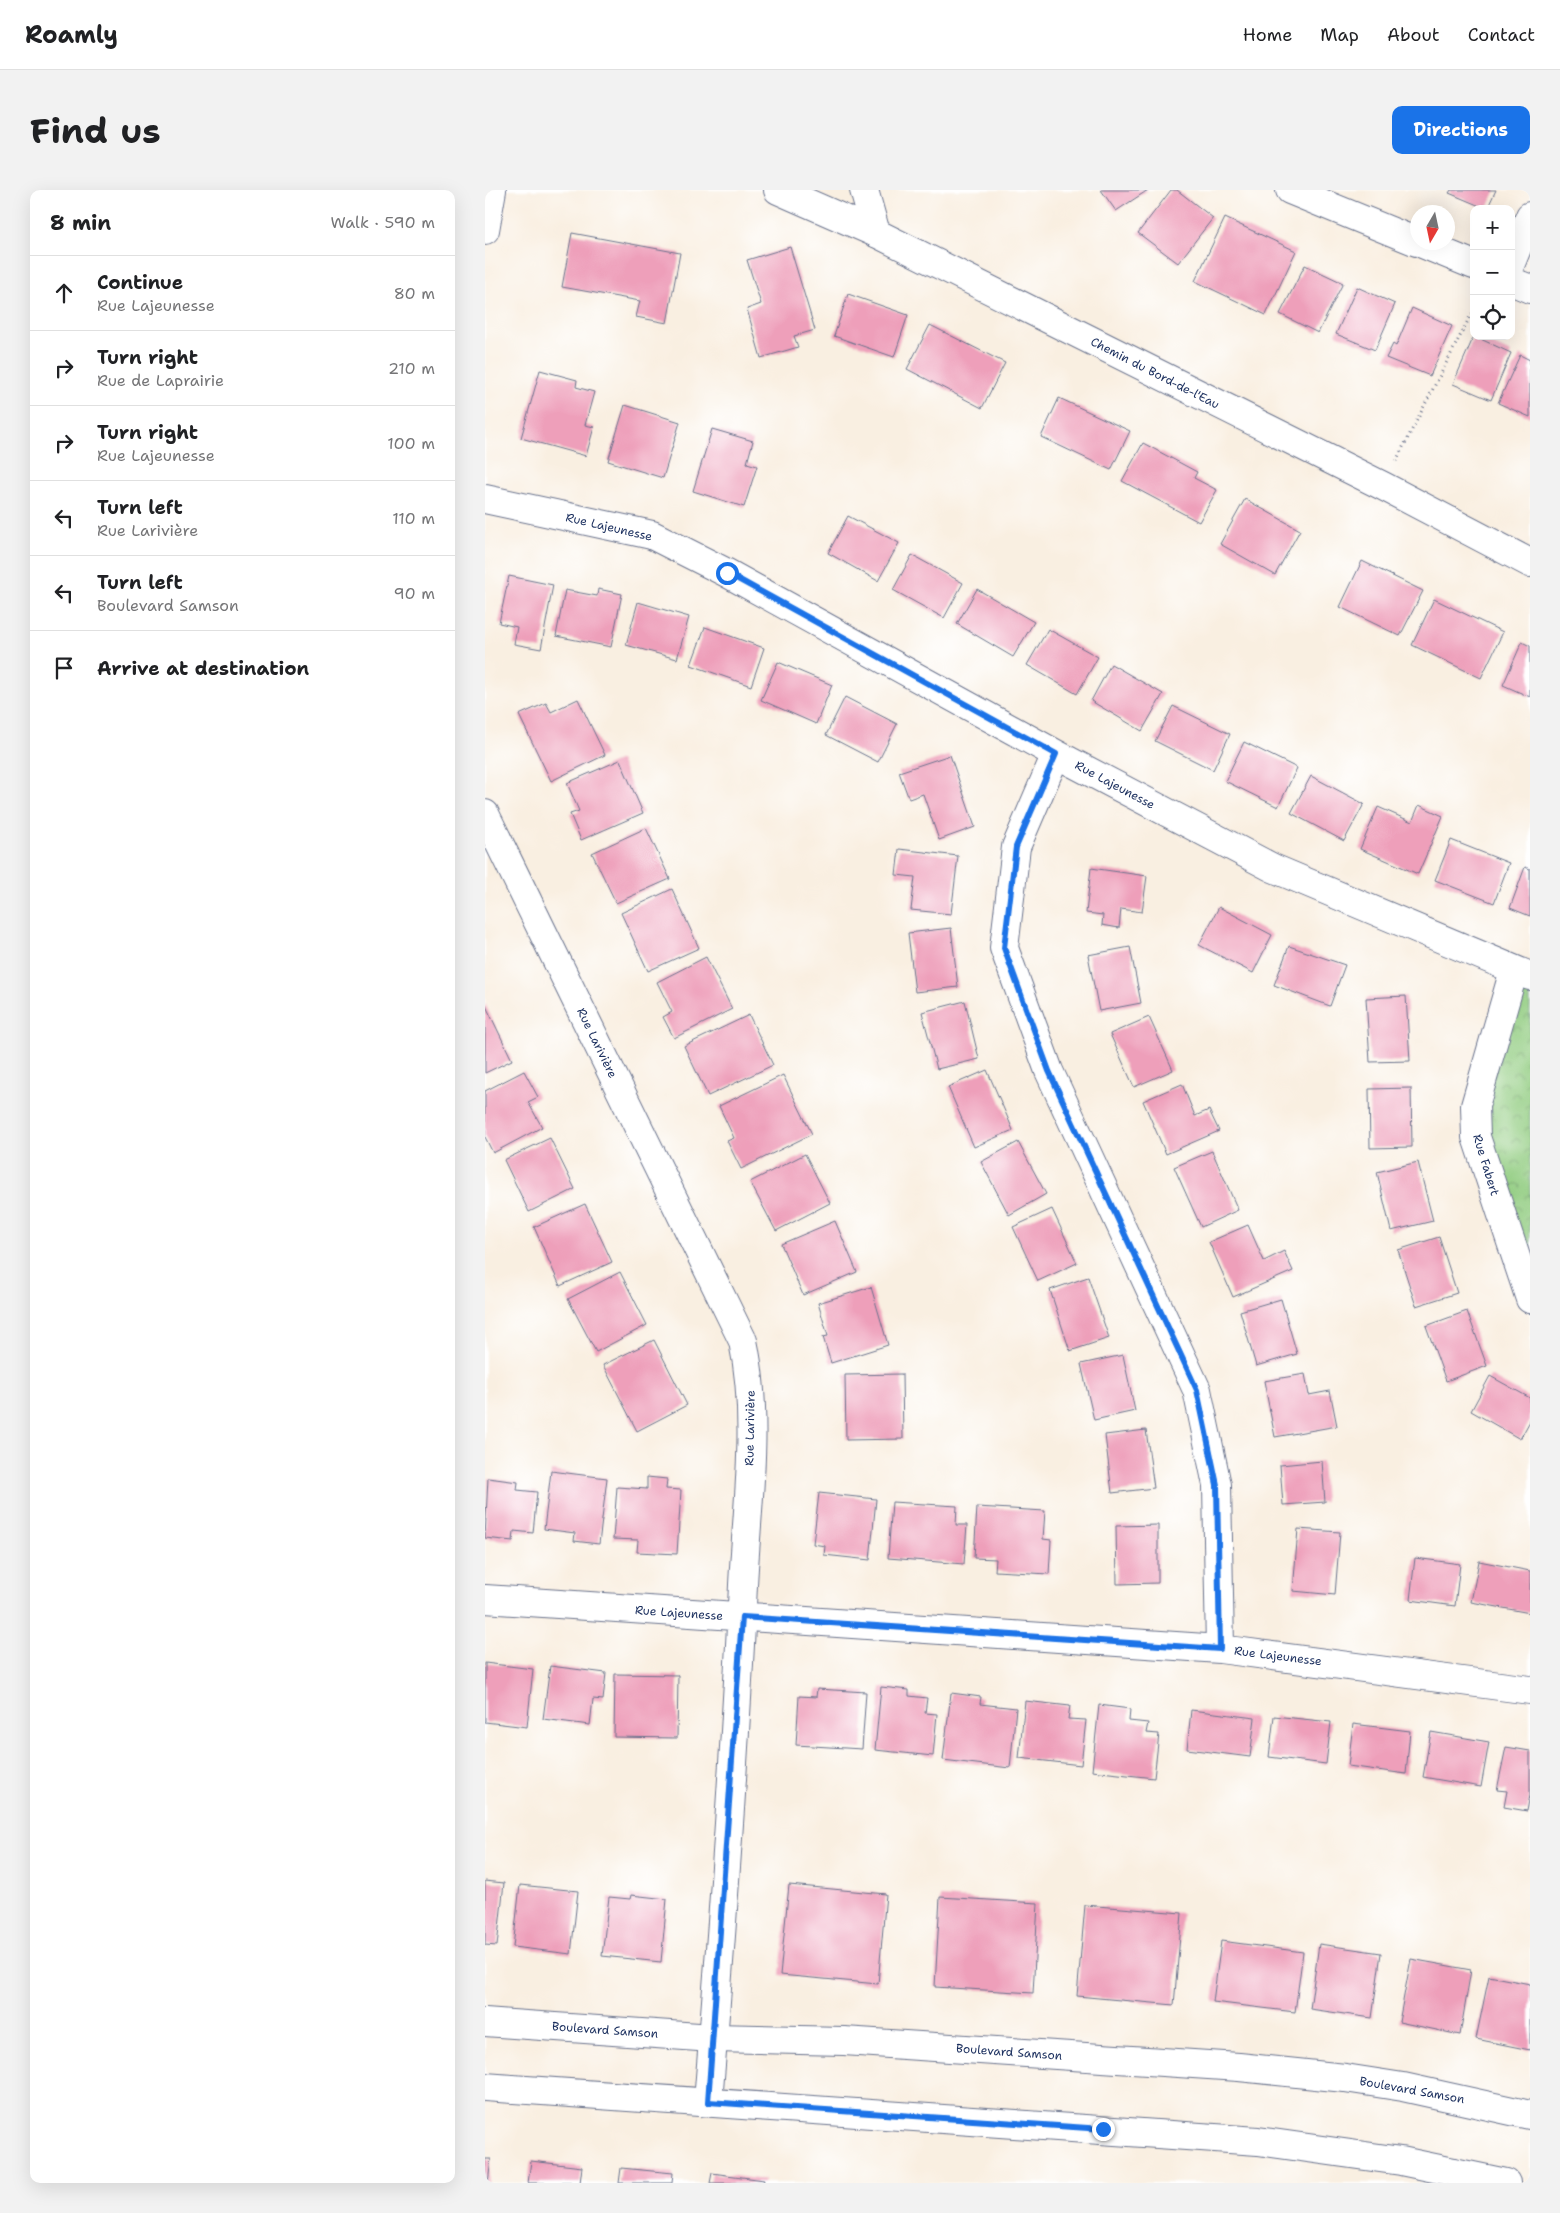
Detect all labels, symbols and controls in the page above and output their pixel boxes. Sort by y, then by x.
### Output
text: Roamly [25,19,118,51]
text: Home [1243,23,1292,47]
text: Map [1320,23,1359,47]
text: About [1387,23,1440,47]
text: Contact [1468,23,1535,47]
button: Directions [1392,106,1530,154]
text: Find us [30,107,161,154]
north arrow [1410,205,1455,250]
map controls [1470,205,1515,340]
button: + [1470,205,1515,250]
text: 8 min [50,209,111,237]
text: Walk · 590 m [330,212,435,233]
button: − [1470,250,1515,295]
text: Continue [97,270,183,295]
icon: ahead [50,279,78,307]
text: 80 m [394,283,435,304]
text: Rue Lajeunesse [97,295,215,316]
button: locate [1470,295,1515,340]
street label: Chemin du Bord-de-l'Eau [1088,334,1222,413]
text: Turn right [97,345,198,370]
icon: right [50,354,78,382]
text: 210 m [388,358,435,379]
text: Rue de Laprairie [97,370,224,391]
text: Turn right [97,420,198,445]
icon: right [50,429,78,457]
text: 100 m [387,433,435,454]
text: Rue Lajeunesse [97,445,215,466]
text: Turn left [97,495,183,520]
icon: left [50,504,78,532]
text: 110 m [392,508,435,529]
street label: Rue Lajeunesse [564,509,654,545]
text: Rue Larivière [97,520,198,541]
route start [716,562,739,585]
text: Turn left [97,570,183,595]
icon: left [50,579,78,607]
text: 90 m [394,583,435,604]
text: Boulevard Samson [97,595,239,616]
icon: arrive [50,654,78,682]
text: Arrive at destination [97,656,309,681]
street label: Rue Lajeunesse [1072,757,1158,813]
street label: Rue Larivière [573,1005,621,1081]
street label: Rue Fabert [1469,1132,1503,1198]
street label: Rue Larivière [741,1390,759,1466]
street label: Rue Lajeunesse [634,1602,724,1624]
street label: Rue Lajeunesse [1233,1643,1323,1669]
street label: Boulevard Samson [551,2018,659,2042]
street label: Boulevard Samson [955,2040,1063,2064]
street label: Boulevard Samson [1358,2073,1466,2107]
route end [1092,2118,1115,2141]

